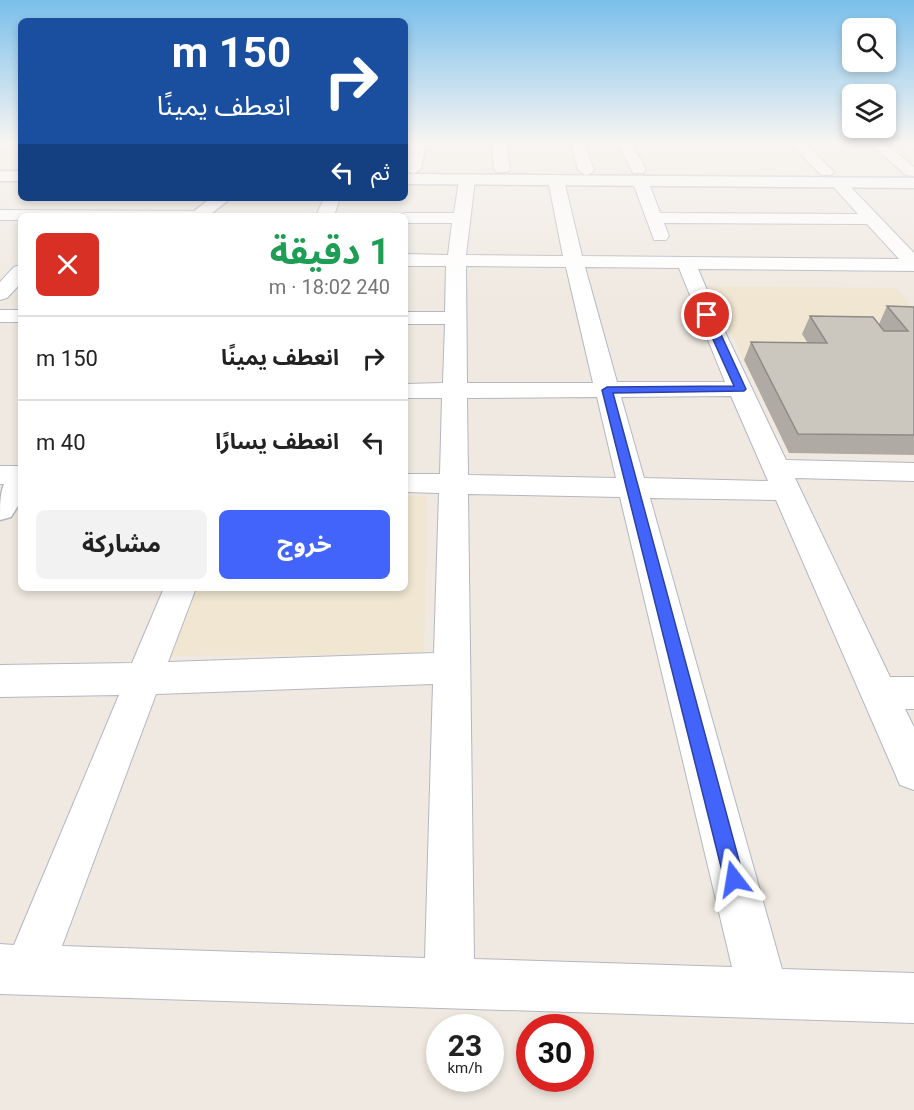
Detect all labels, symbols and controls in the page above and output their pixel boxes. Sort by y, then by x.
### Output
map controls [842,18,896,138]
button: search [842,18,896,72]
text: 150 m [172,28,291,77]
icon: right [312,42,390,120]
button: layers [842,84,896,138]
text: انعطف يمينًا [157,90,291,122]
icon: left [326,156,359,189]
text: ثم [371,160,390,185]
text: 1 دقيقة [270,231,390,273]
button: close [36,233,99,296]
text: 240 m · 18:02 [269,275,390,299]
pin [681,289,732,340]
icon: arrive [690,298,723,331]
icon: right [357,342,390,375]
text: انعطف يمينًا [221,345,339,370]
text: 150 m [36,346,98,371]
icon: left [357,426,390,459]
text: انعطف يسارًا [215,429,339,454]
text: 40 m [36,430,86,455]
button: مشاركة [36,510,207,579]
button: خروج [219,510,390,579]
position arrow [702,847,766,911]
speed limit sign: 30 [516,1014,594,1092]
text: 23 [448,1028,482,1063]
text: km/h [447,1059,483,1077]

